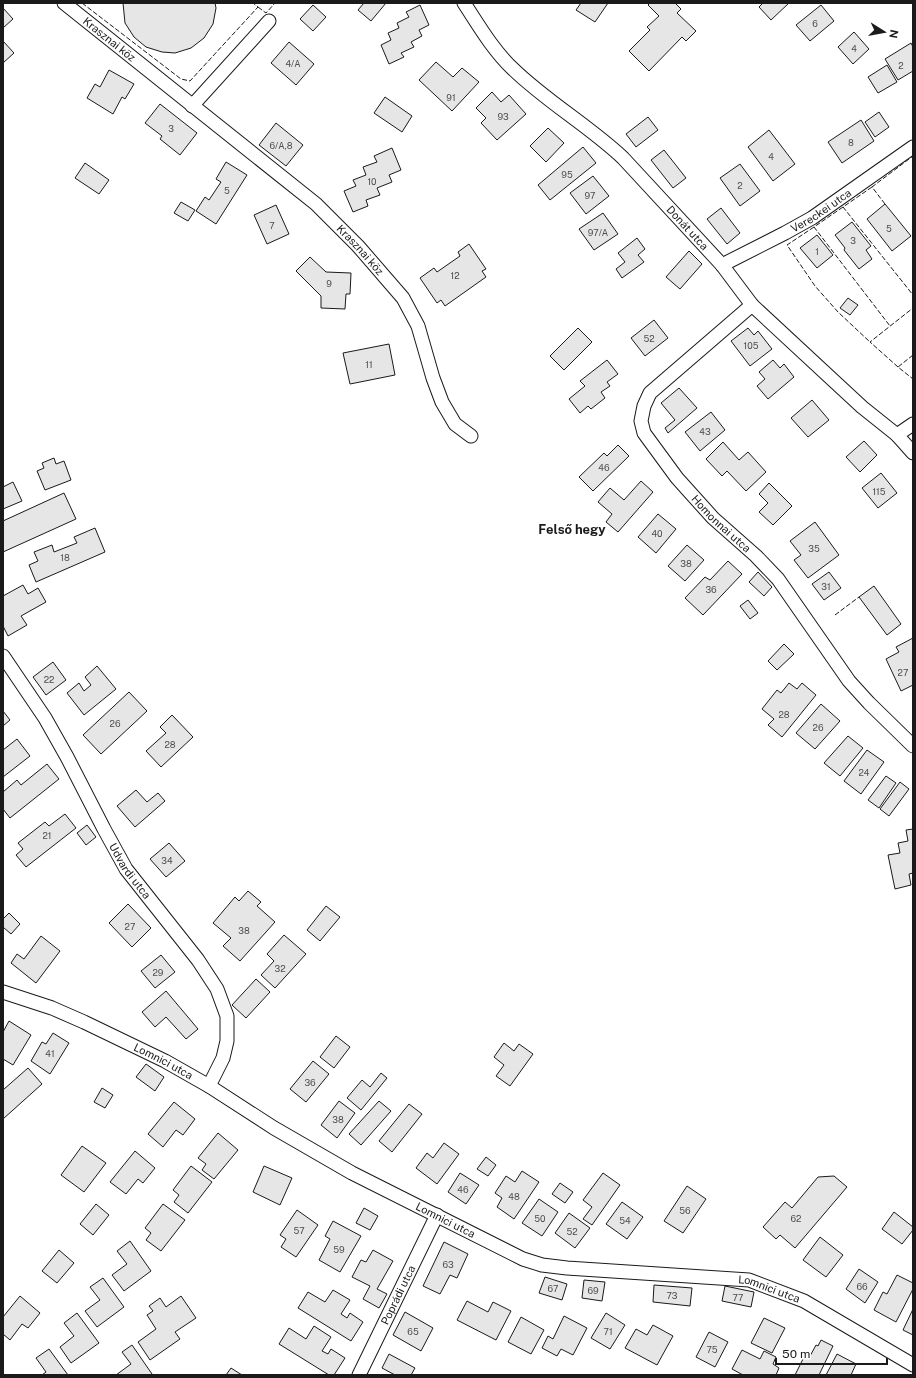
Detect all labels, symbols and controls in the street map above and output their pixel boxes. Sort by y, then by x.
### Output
north arrow [864,12,904,52]
street label: Krasznai köz [81,15,138,64]
house number: 6 [812,18,818,29]
text: N [887,29,901,39]
house number: 4 [851,43,857,54]
house number: 4/A [285,58,301,69]
house number: 2 [898,60,904,71]
house number: 91 [446,92,456,103]
house number: 93 [497,111,509,122]
house number: 3 [168,123,174,134]
house number: 8 [848,137,854,148]
house number: 6/A,8 [269,140,293,151]
house number: 4 [768,151,774,162]
house number: 95 [561,169,573,180]
house number: 10 [367,176,377,187]
house number: 2 [737,180,743,191]
house number: 5 [224,185,230,196]
street label: Vereckei utca [789,186,853,235]
house number: 97 [585,190,595,201]
street label: Donát utca [664,203,711,252]
house number: 7 [269,220,275,231]
street label: Krasznai köz [334,222,386,277]
house number: 5 [886,223,892,234]
house number: 97/A [588,227,609,238]
house number: 3 [850,235,856,246]
house number: 1 [815,246,819,257]
house number: 12 [450,270,460,281]
house number: 9 [326,278,332,289]
house number: 52 [643,333,655,344]
house number: 105 [744,340,759,351]
house number: 11 [365,359,373,370]
house number: 43 [699,426,711,437]
house number: 46 [598,462,610,473]
house number: 115 [872,486,886,497]
street label: Homonnai utca [689,493,753,554]
district label: Felső hegy [538,522,606,537]
house number: 40 [651,528,663,539]
house number: 35 [808,543,820,554]
house number: 18 [60,552,70,563]
house number: 38 [680,558,692,569]
house number: 31 [821,581,831,592]
house number: 36 [705,584,717,595]
house number: 27 [898,667,908,678]
house number: 22 [44,674,54,685]
house number: 28 [778,709,790,720]
house number: 26 [110,718,121,729]
house number: 26 [813,722,824,733]
house number: 28 [164,739,176,750]
house number: 24 [858,767,870,778]
house number: 21 [42,830,52,841]
street label: Udvardi utca [107,841,153,901]
house number: 34 [161,855,173,866]
house number: 27 [125,921,135,932]
house number: 38 [238,925,250,936]
house number: 32 [274,963,286,974]
house number: 29 [153,967,164,978]
street label: Lomnici utca [132,1041,195,1082]
house number: 41 [45,1048,55,1059]
house number: 36 [304,1077,316,1088]
house number: 38 [332,1114,344,1125]
house number: 46 [457,1184,469,1195]
house number: 48 [508,1191,520,1202]
street label: Lomnici utca [414,1200,477,1240]
house number: 56 [679,1205,691,1216]
house number: 50 [534,1213,546,1224]
house number: 62 [791,1213,801,1224]
house number: 54 [619,1215,631,1226]
house number: 57 [293,1225,305,1236]
house number: 52 [566,1226,578,1237]
house number: 59 [333,1244,345,1255]
house number: 63 [442,1259,454,1270]
street label: Poprádi utca [378,1263,418,1327]
street label: Lomnici utca [738,1273,802,1305]
house number: 66 [856,1281,868,1292]
house number: 67 [548,1283,558,1294]
house number: 69 [587,1285,599,1296]
house number: 73 [667,1290,678,1301]
house number: 77 [733,1292,743,1303]
house number: 65 [407,1326,419,1337]
house number: 71 [603,1326,613,1337]
scale bar [776,1340,887,1366]
house number: 75 [706,1344,718,1355]
text: 50 m [782,1347,810,1361]

